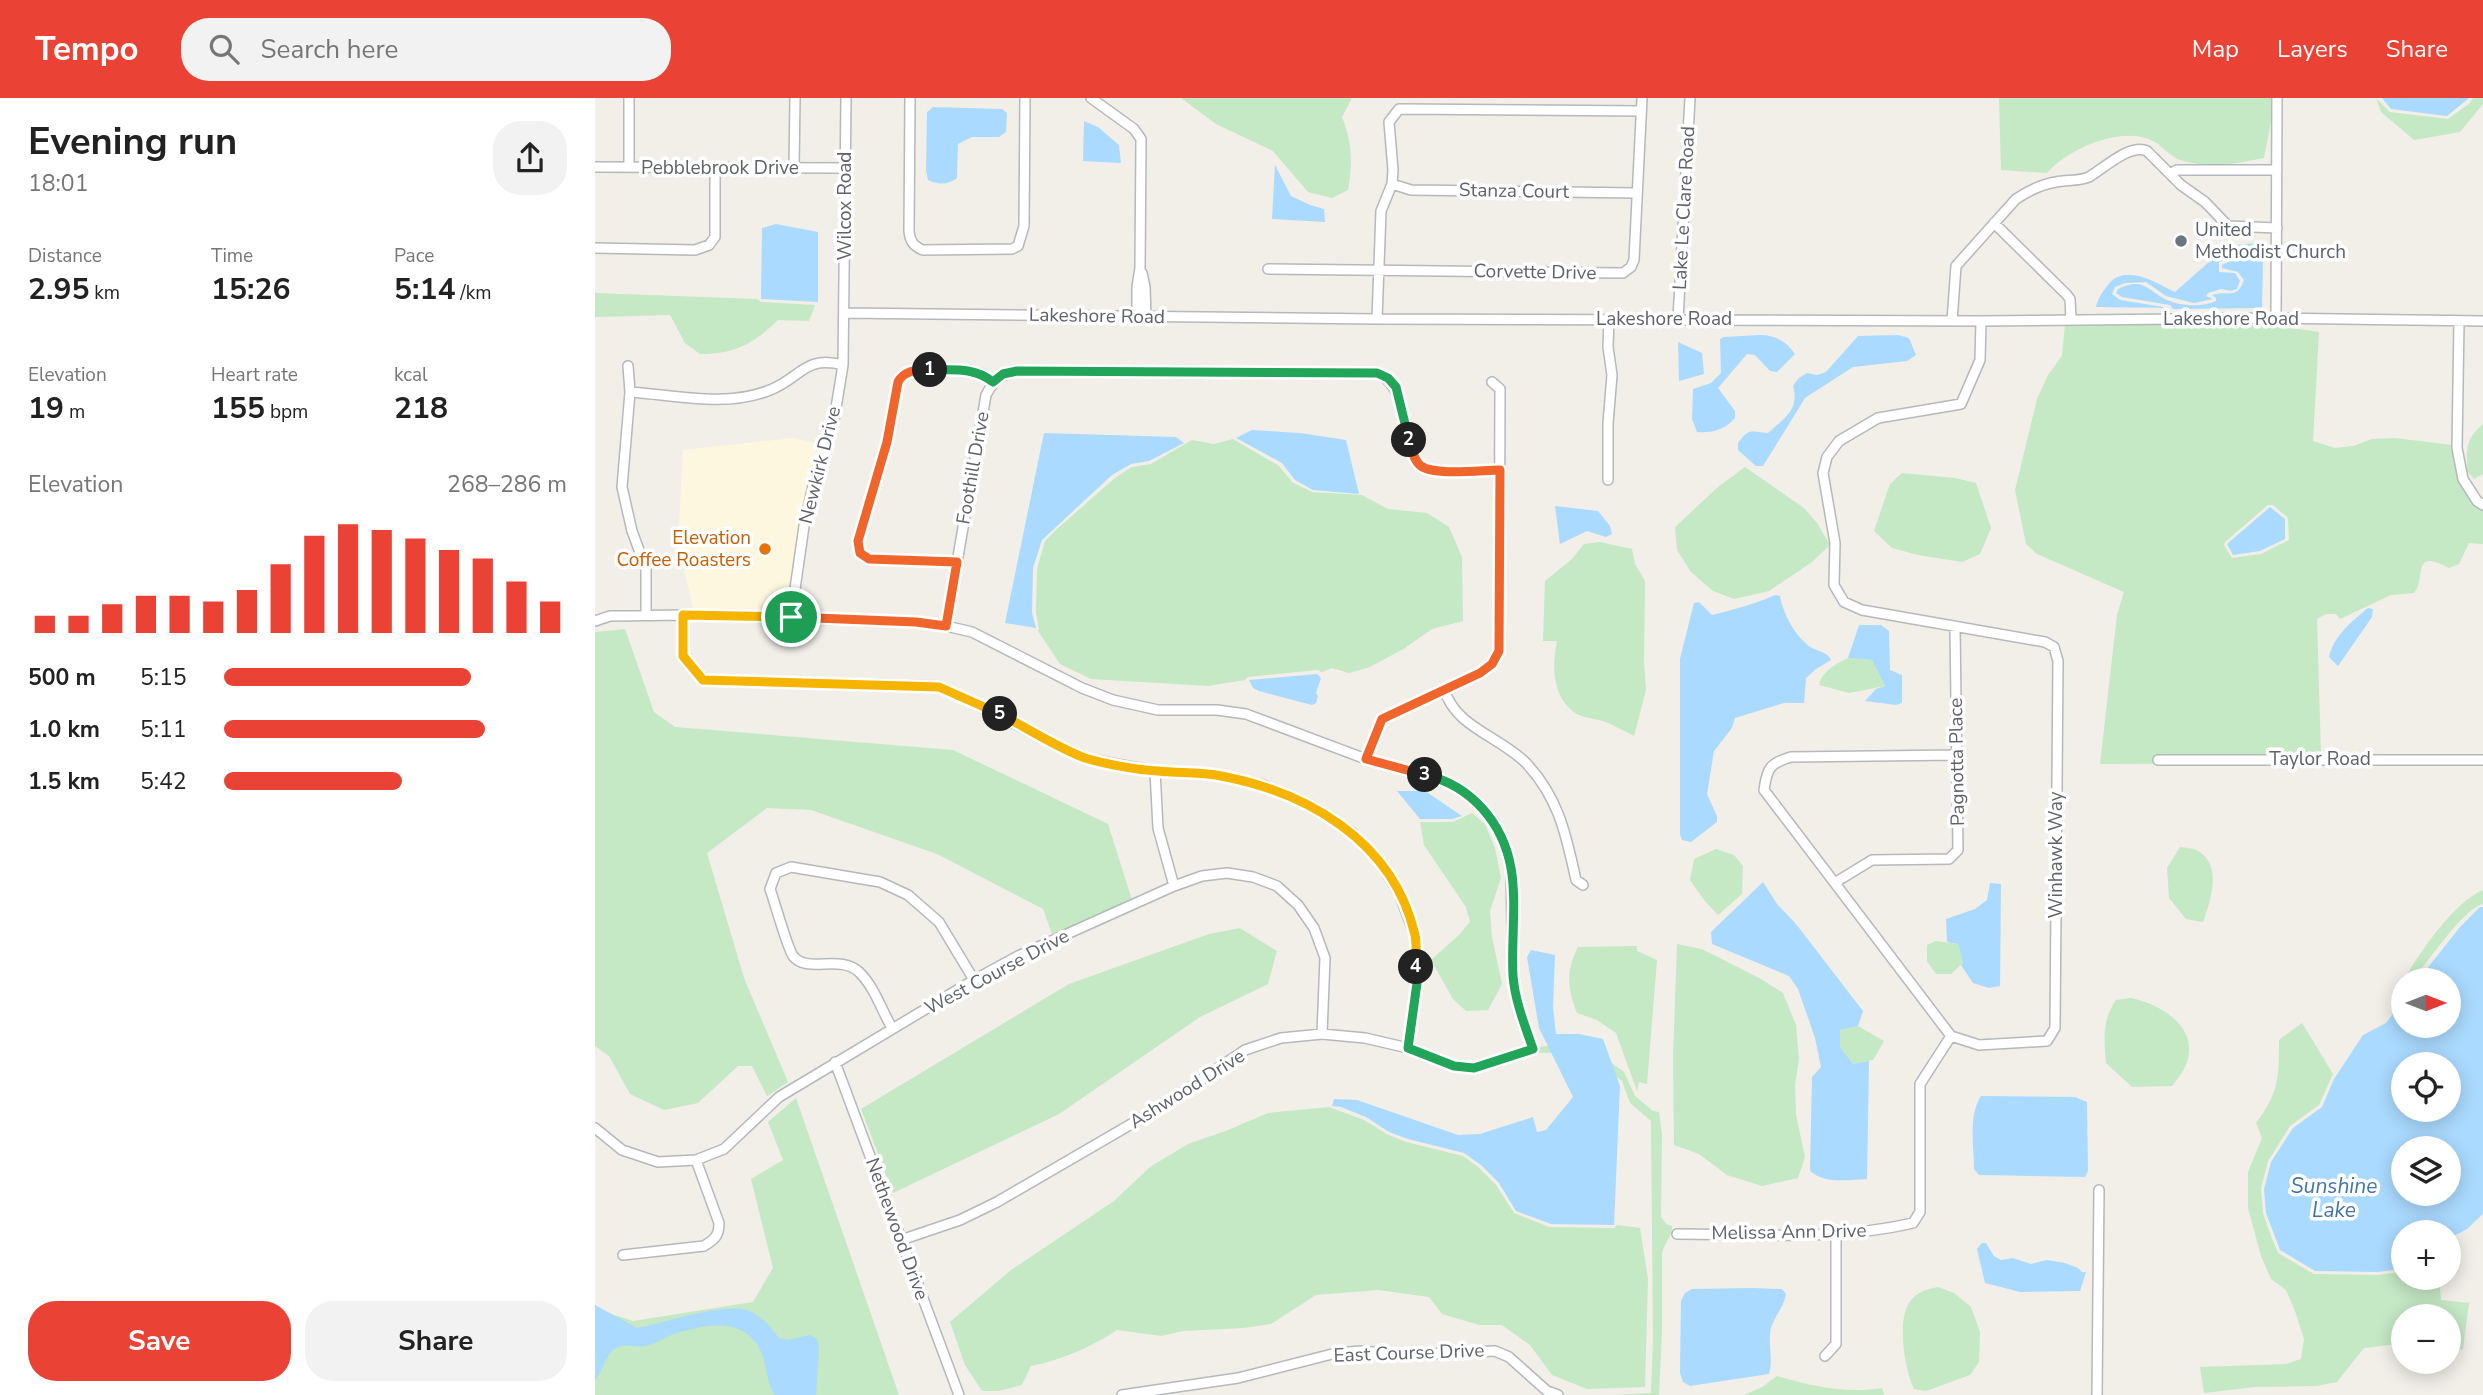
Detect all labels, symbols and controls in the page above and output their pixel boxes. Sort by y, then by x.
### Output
search box [181,18,671,81]
text: Tempo [35,27,139,72]
icon: search [205,30,243,68]
text: Search here [261,32,398,67]
text: Map [2192,33,2239,65]
text: Layers [2277,33,2348,65]
text: Share [2386,33,2448,65]
text: Evening run [28,116,237,167]
button: share [493,121,567,195]
street label: Lake Le Clare Road [1667,125,1701,291]
street label: Wilcox Road [832,152,858,260]
street label: Pebblebrook Drive [641,155,799,181]
text: 18:01 [28,168,88,199]
street label: Stanza Court [1459,177,1570,205]
place label: United Methodist Church [2195,217,2346,265]
marker: United Methodist Church [2173,233,2189,249]
text: Distance [28,243,102,269]
text: Time [211,243,253,269]
text: Pace [394,243,434,269]
street label: Corvette Drive [1473,258,1597,286]
text: 2.95 [28,269,89,310]
text: 15:26 [211,269,290,310]
text: 5:14 [394,269,455,310]
text: km [89,280,120,306]
text: /km [455,280,491,306]
street label: Lakeshore Road [1029,302,1165,330]
street label: Lakeshore Road [1596,306,1732,332]
street label: Lakeshore Road [2163,306,2299,332]
pin: 1 [913,352,947,388]
text: 1 [924,356,935,382]
text: Elevation [28,362,107,388]
text: Heart rate [211,362,298,388]
text: kcal [394,362,428,388]
text: 19 [28,388,64,429]
text: 155 [211,388,265,429]
text: 218 [394,388,448,429]
text: m [64,399,85,425]
text: bpm [265,399,308,425]
street label: Newkirk Drive [793,404,847,526]
street label: Foothill Drive [950,410,996,526]
pin: 2 [1391,422,1427,458]
text: 2 [1403,426,1414,452]
text: Elevation [28,469,123,500]
text: 268–286 m [447,469,567,500]
place label: Elevation Coffee Roasters [617,525,751,573]
marker: Elevation Coffee Roasters [757,541,773,557]
pin [761,587,821,647]
icon: arrive [772,598,810,636]
text: 500 m [28,662,96,693]
text: 5:15 [140,662,187,693]
pin: 5 [983,696,1017,732]
street label: Pagnotta Place [1943,698,1971,826]
text: 5 [994,700,1005,726]
text: 1.0 km [28,714,100,745]
text: 5:11 [140,714,187,745]
street label: Taylor Road [2269,746,2371,772]
pin: 3 [1407,758,1443,792]
text: 3 [1419,761,1430,787]
text: 1.5 km [28,766,100,797]
text: 5:42 [140,766,187,797]
street label: Winhawk Way [2043,791,2069,918]
street label: West Course Drive [920,923,1074,1021]
pin: 4 [1399,950,1433,984]
text: 4 [1410,953,1421,979]
north arrow [2391,968,2461,1038]
map controls [2391,968,2461,1374]
street label: Ashwood Drive [1124,1043,1250,1135]
button: locate [2391,1052,2461,1122]
button: layers [2391,1136,2461,1206]
street label: Nethewood Drive [859,1154,935,1304]
water label: Sunshine Lake [2291,1172,2377,1224]
street label: Melissa Ann Drive [1711,1218,1867,1246]
button: + [2391,1220,2461,1290]
button: Save [28,1301,291,1381]
button: Share [305,1301,567,1381]
button: − [2391,1304,2461,1374]
street label: East Course Drive [1333,1337,1485,1369]

